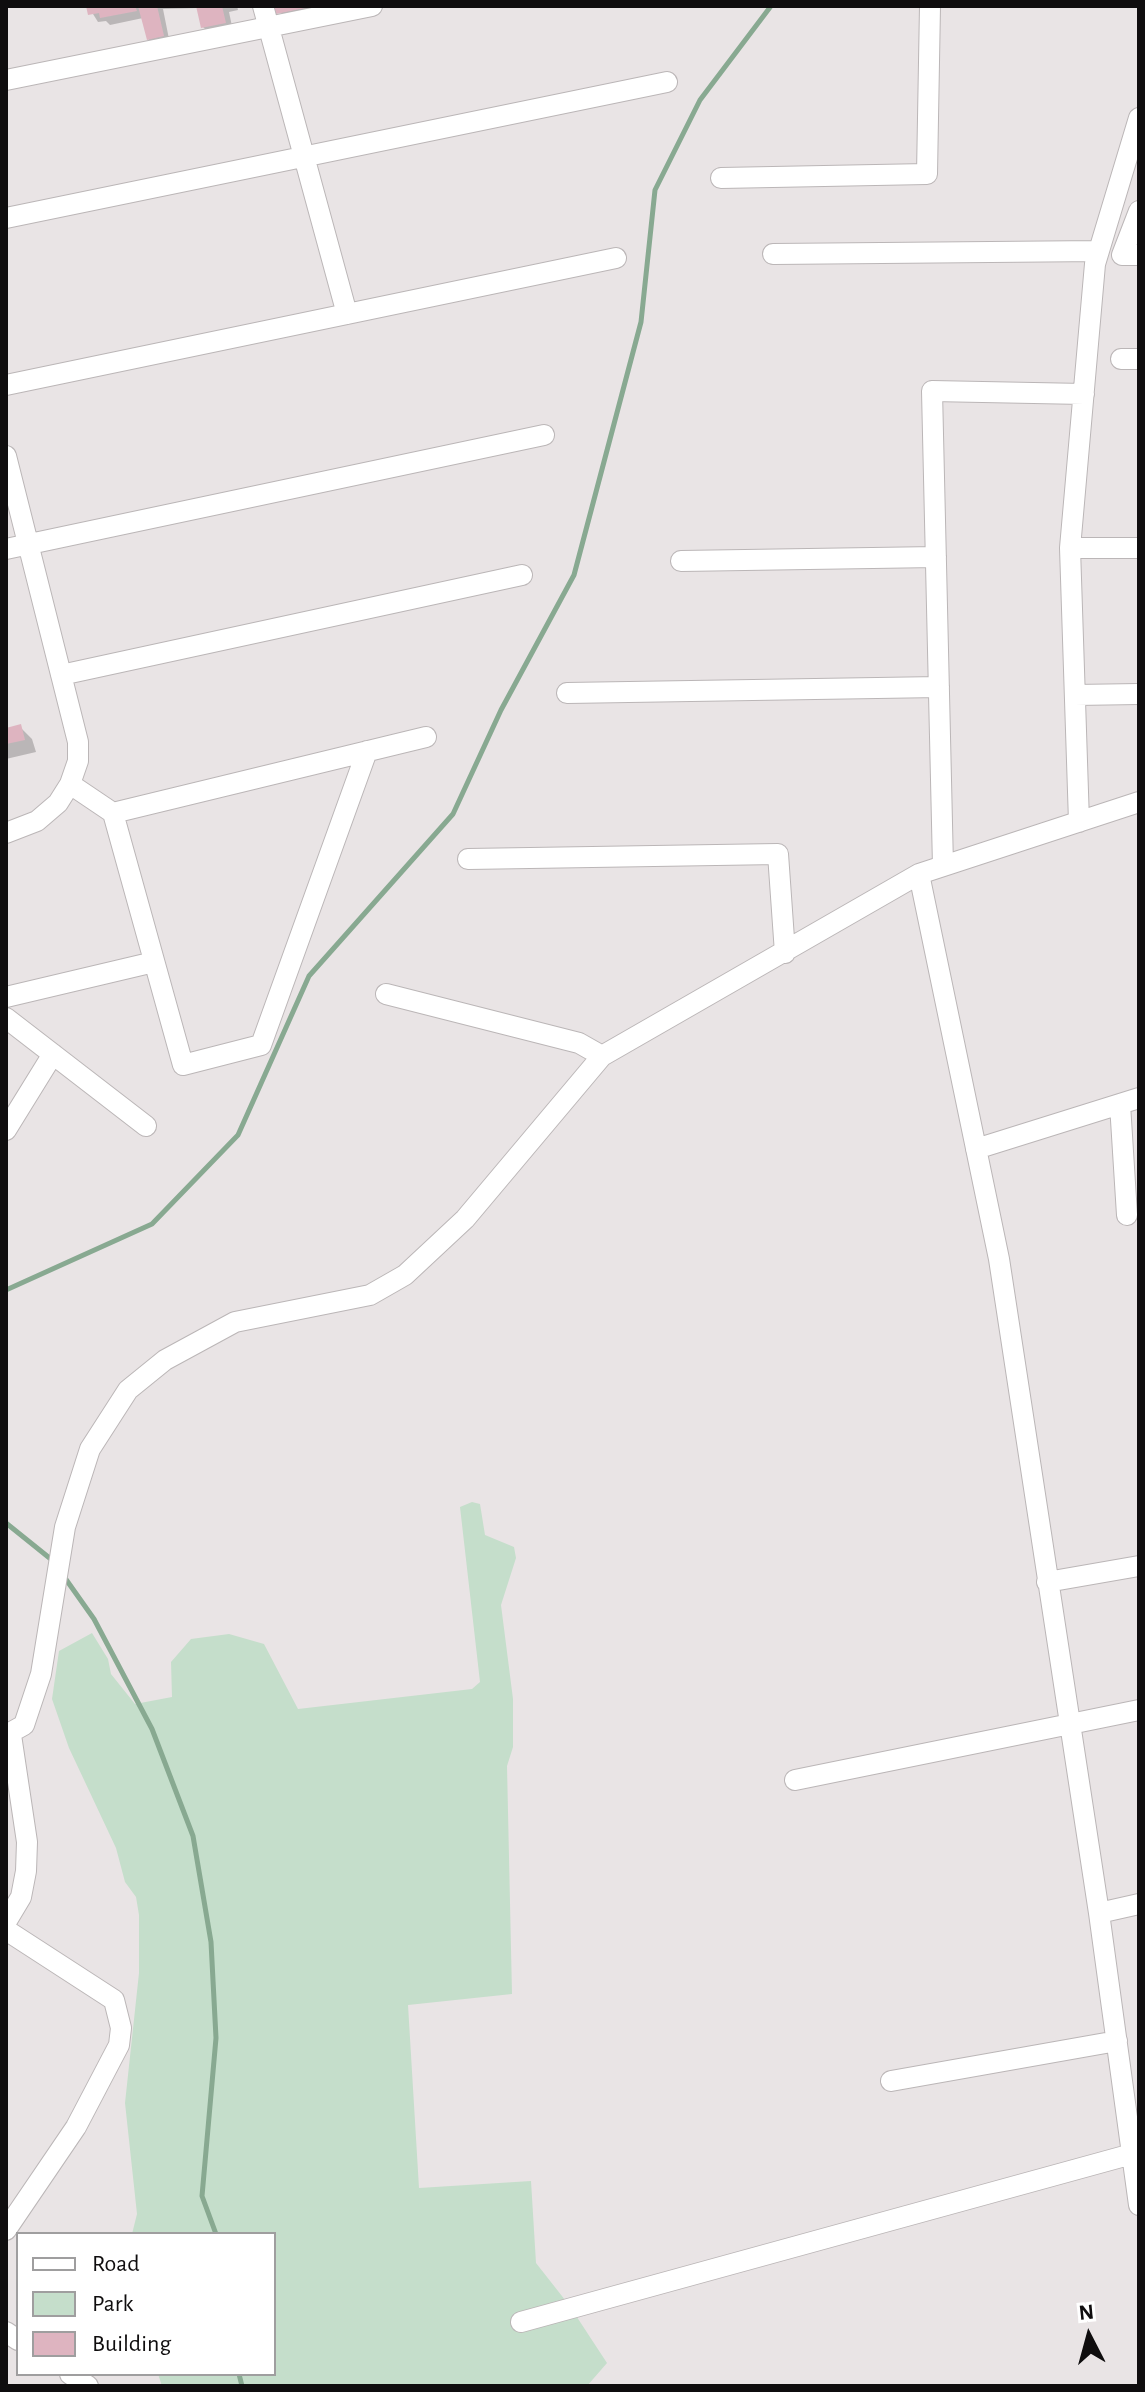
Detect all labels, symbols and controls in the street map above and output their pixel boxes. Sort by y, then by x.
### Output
legend [16,2232,276,2376]
text: Road [92,2252,140,2276]
text: Park [92,2292,133,2316]
north arrow [1049,2296,1129,2376]
text: N [1078,2300,1095,2324]
text: Building [92,2332,171,2356]

